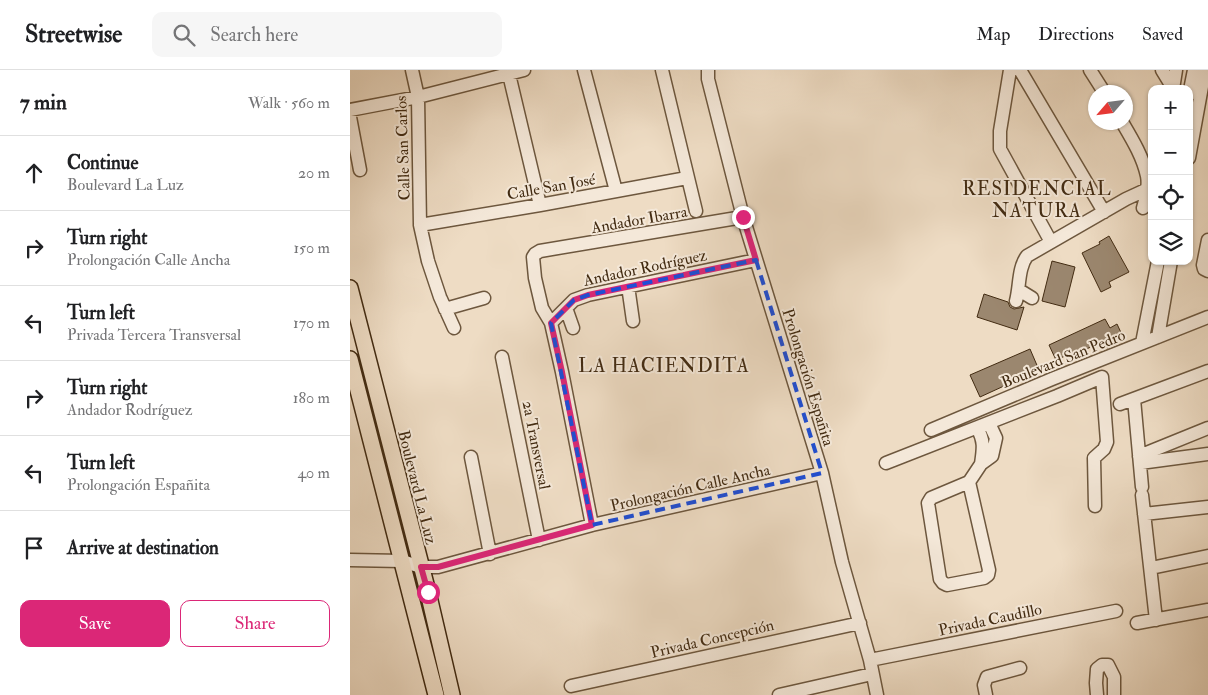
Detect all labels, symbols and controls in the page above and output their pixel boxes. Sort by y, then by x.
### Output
search box [152,12,502,57]
text: Streetwise [25,19,122,50]
icon: search [170,21,198,49]
text: Search here [210,23,298,47]
text: Map [977,23,1010,46]
text: Directions [1038,23,1114,46]
text: Saved [1142,23,1183,46]
north arrow [1088,85,1133,130]
map controls [1148,85,1193,265]
button: + [1148,85,1193,130]
text: 7 min [20,89,67,116]
text: Walk · 560 m [248,93,330,113]
street label: Calle San Carlos [391,95,415,201]
button: − [1148,130,1193,175]
text: Continue [67,151,138,175]
icon: ahead [20,159,48,187]
text: 20 m [298,163,330,183]
street label: Calle San José [505,169,597,206]
text: Boulevard La Luz [67,175,184,195]
button: locate [1148,175,1193,220]
district label: RESIDENCIAL NATURA [962,177,1112,223]
street label: Andador Ibarra [589,202,689,238]
route end [732,206,755,229]
button: layers [1148,220,1193,265]
text: Turn right [67,226,147,250]
icon: right [20,234,48,262]
text: 150 m [293,238,330,258]
street label: Andador Rodríguez [581,245,709,291]
text: Prolongación Calle Ancha [67,250,230,270]
text: Turn left [67,301,135,325]
street label: Prolongación Españita [777,306,839,449]
icon: left [20,309,48,337]
text: 170 m [293,313,330,333]
text: Privada Tercera Transversal [67,325,241,345]
street label: Boulevard San Pedro [998,325,1129,393]
district label: LA HACIENDITA [578,354,750,378]
text: Turn right [67,376,147,400]
icon: right [20,384,48,412]
text: 180 m [293,388,330,408]
street label: 2a Transversal [518,399,554,491]
text: Andador Rodríguez [67,400,193,420]
street label: Boulevard La Luz [393,428,441,547]
text: Turn left [67,451,135,475]
icon: left [20,459,48,487]
street label: Prolongación Calle Ancha [608,460,772,516]
text: 40 m [297,463,330,483]
text: Prolongación Españita [67,475,210,495]
icon: arrive [20,534,48,562]
text: Arrive at destination [67,536,219,560]
route start [417,581,440,604]
street label: Privada Caudillo [937,599,1044,641]
button: Save [20,600,170,647]
button: Share [180,600,330,647]
street label: Privada Concepción [649,615,776,664]

